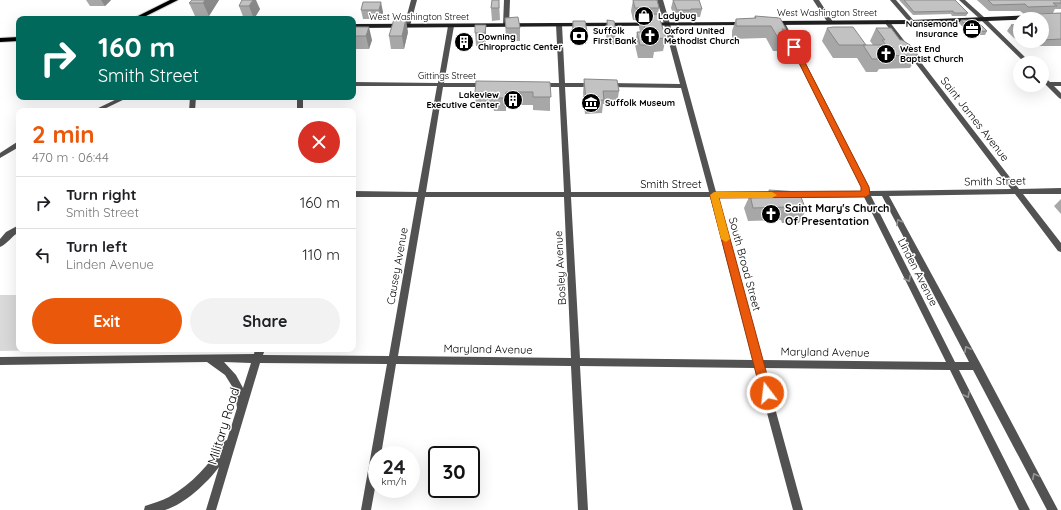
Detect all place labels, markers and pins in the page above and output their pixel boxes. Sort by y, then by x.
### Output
shop icon: Ladybug [633,5,655,27]
place label: Ladybug [658,10,696,21]
place label: Nansemond Insurance [906,18,958,39]
office icon: Nansemond Insurance [961,18,983,40]
bank icon: Suffolk First Bank [568,25,590,47]
place label: Suffolk First Bank [593,25,637,46]
church icon: Oxford United Methodist Church [639,25,661,47]
place label: Oxford United Methodist Church [664,25,739,46]
pin [777,30,811,64]
building icon: Downing Chiropractic Center [453,31,475,53]
place label: Downing Chiropractic Center [478,31,562,52]
church icon: West End Baptist Church [875,43,897,65]
place label: West End Baptist Church [900,43,963,64]
place label: Lakeview Executive Center [426,89,499,110]
building icon: Lakeview Executive Center [502,89,524,111]
museum icon: Suffolk Museum [580,92,602,114]
place label: Suffolk Museum [605,97,675,108]
place label: Saint Mary's Church Of Presentation [785,201,890,228]
church icon: Saint Mary's Church Of Presentation [760,203,782,225]

